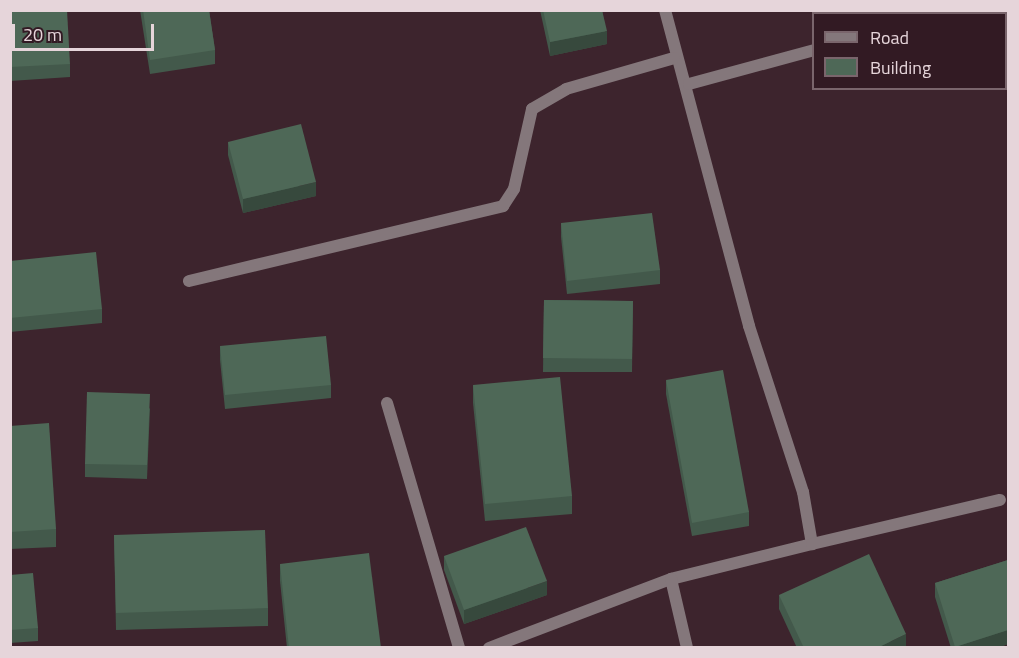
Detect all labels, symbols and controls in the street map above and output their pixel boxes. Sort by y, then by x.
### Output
scale bar [15,12,158,50]
legend [812,12,1007,90]
text: 20 m [23,21,62,48]
text: Road [870,24,909,51]
text: Building [870,54,931,81]

